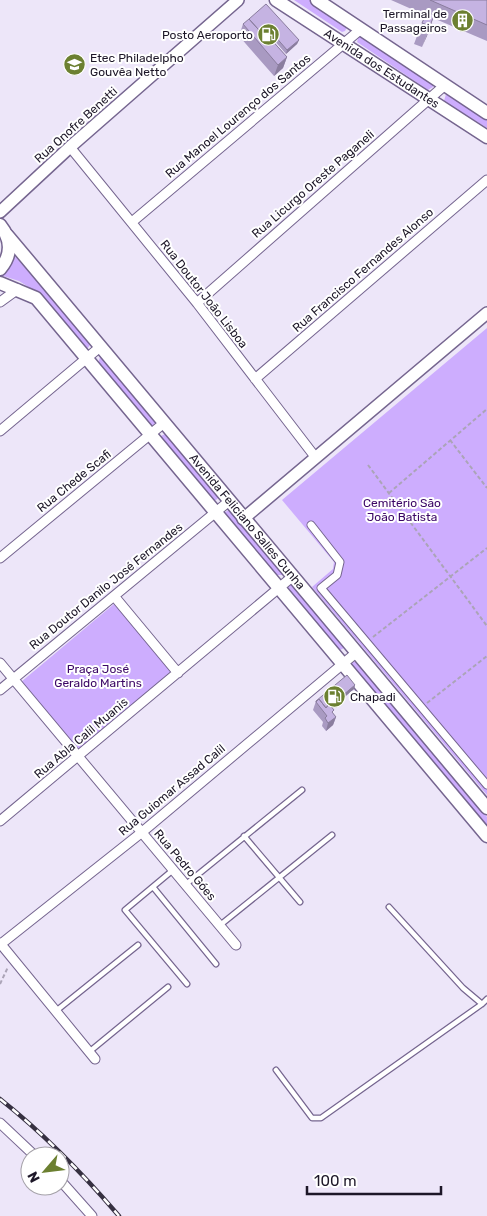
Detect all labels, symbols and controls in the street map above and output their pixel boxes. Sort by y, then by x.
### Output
place label: Terminal de Passageiros [380,7,447,35]
building icon: Terminal de Passageiros [451,9,475,33]
fuel station icon: Posto Aeroporto [257,23,281,47]
street label: Avenida dos Estudantes [321,26,442,111]
place label: Posto Aeroporto [162,28,253,42]
place label: Etec Philadelpho Gouvêa Netto [90,51,184,79]
street label: Rua Manoel Lourenço dos Santos [163,51,313,181]
school or university icon: Etec Philadelpho Gouvêa Netto [62,53,86,77]
street label: Rua Onofre Benetti [32,84,120,166]
street label: Rua Licurgo Oreste Paganeli [249,127,377,241]
street label: Rua Francisco Fernandes Alonso [290,205,436,335]
street label: Rua Doutor João Lisboa [157,237,251,351]
street label: Rua Chede Scafi [34,447,114,515]
street label: Avenida Feliciano Salles Cunha [186,451,308,592]
park label: Cemitério São João Batista [363,496,441,524]
street label: Rua Doutor Danilo José Fernandes [27,520,185,652]
park label: Praça José Geraldo Martins [54,662,142,690]
fuel station icon: Chapadi [322,685,346,709]
place label: Chapadi [350,690,396,704]
street label: Rua Abla Calil Muanis [31,695,131,781]
street label: Rua Guiomar Assad Calil [116,741,228,839]
street label: Rua Pedro Góes [151,827,219,903]
north arrow [20,1146,70,1196]
scale bar [307,1164,441,1196]
text: N [24,1168,44,1185]
text: 100 m [314,1172,356,1190]

